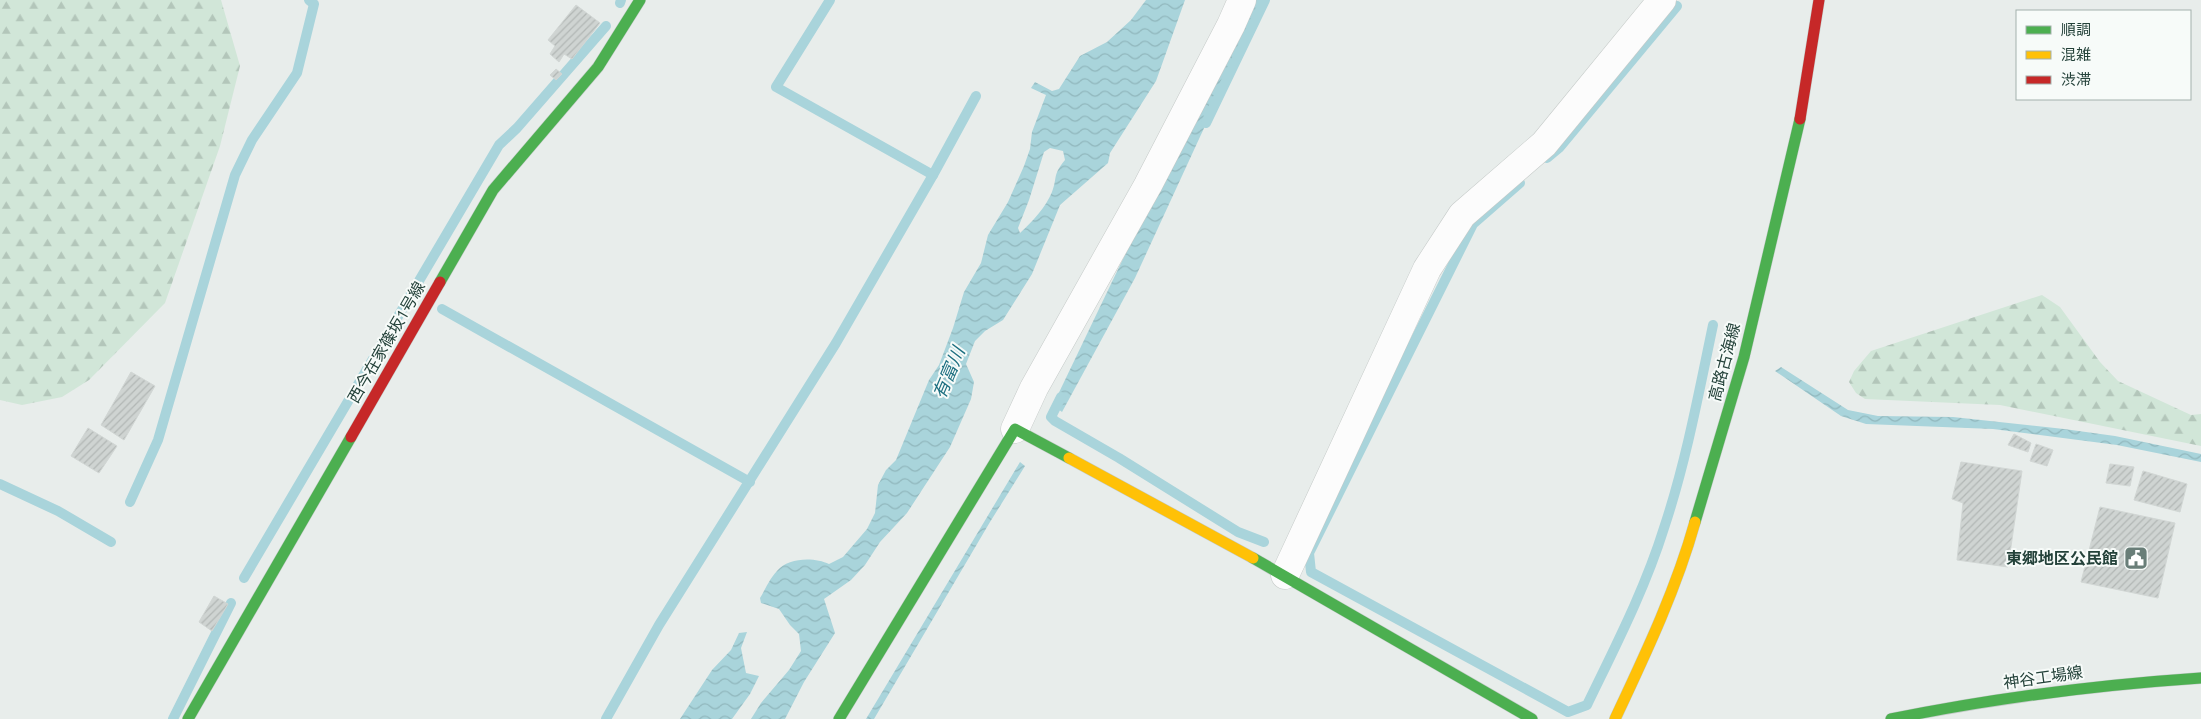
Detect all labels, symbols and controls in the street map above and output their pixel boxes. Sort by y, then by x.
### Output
legend [2016,10,2191,100]
text: 順調 [2061,21,2091,38]
text: 混雑 [2061,46,2091,63]
text: 渋滞 [2061,71,2091,88]
street label: 西今在家篠坂1号線 [344,278,428,406]
street label: 高路古海線 [1705,321,1743,403]
water label: 有富川 [928,342,969,401]
public building icon: 東郷地区公民館 [2123,545,2149,571]
place label: 東郷地区公民館 [2006,549,2118,567]
street label: 神谷工場線 [2002,663,2084,691]

